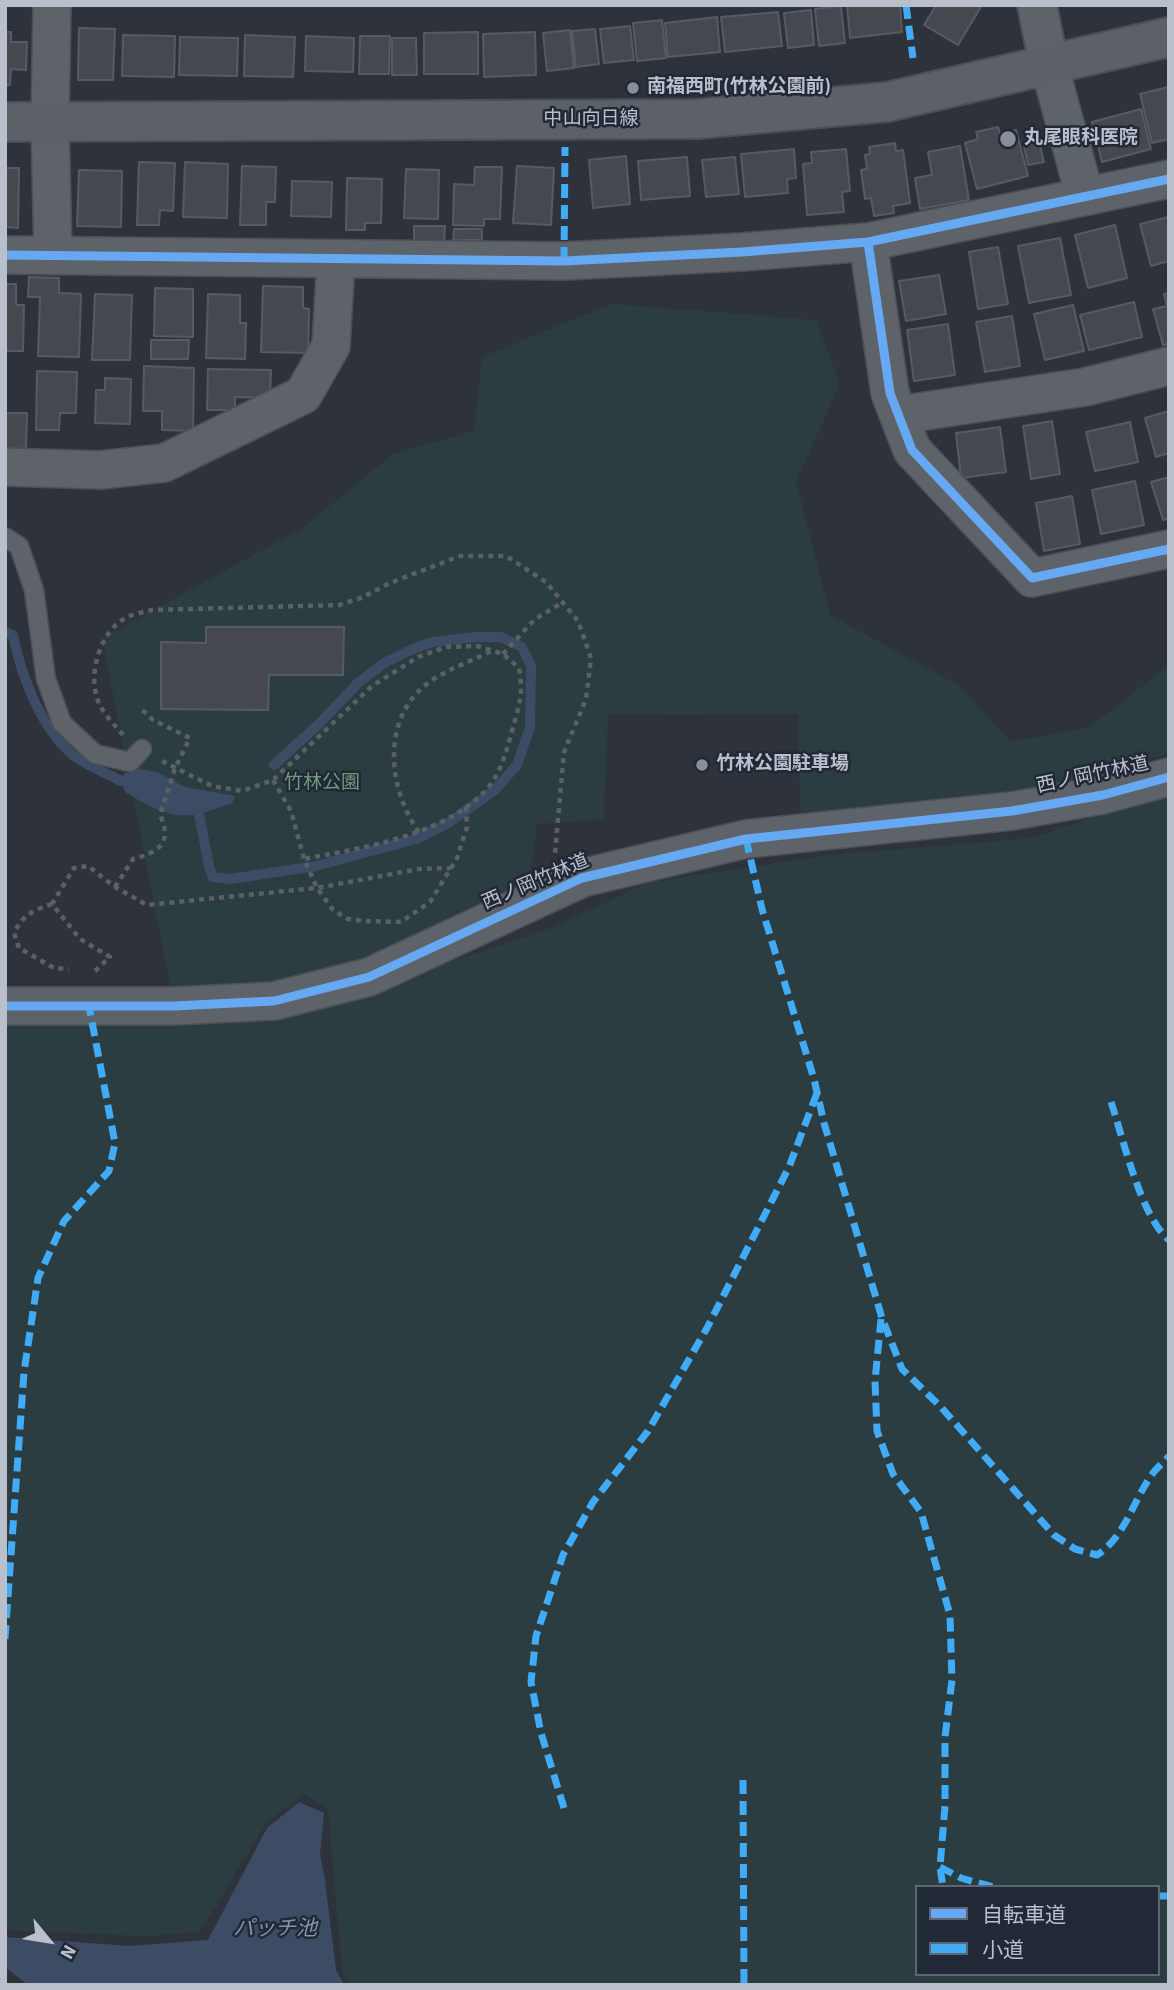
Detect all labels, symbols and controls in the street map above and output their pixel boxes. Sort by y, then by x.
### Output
place label: 南福西町(竹林公園前) [647,77,831,99]
marker: 南福西町(竹林公園前) [625,80,641,96]
street label: 中山向日線 [544,109,638,131]
place label: 丸尾眼科医院 [1024,128,1138,150]
marker: 丸尾眼科医院 [998,129,1018,149]
street label: 西ノ岡竹林道 [1035,753,1151,799]
place label: 竹林公園駐車場 [716,754,849,776]
marker: 竹林公園駐車場 [694,757,710,773]
park label: 竹林公園 [284,773,360,795]
street label: 西ノ岡竹林道 [479,850,593,916]
legend [915,1885,1160,1976]
text: 自転車道 [982,1900,1066,1930]
north arrow [14,1906,84,1976]
water label: パッチ池 [233,1917,317,1943]
text: 小道 [982,1935,1024,1965]
text: N [53,1940,82,1964]

